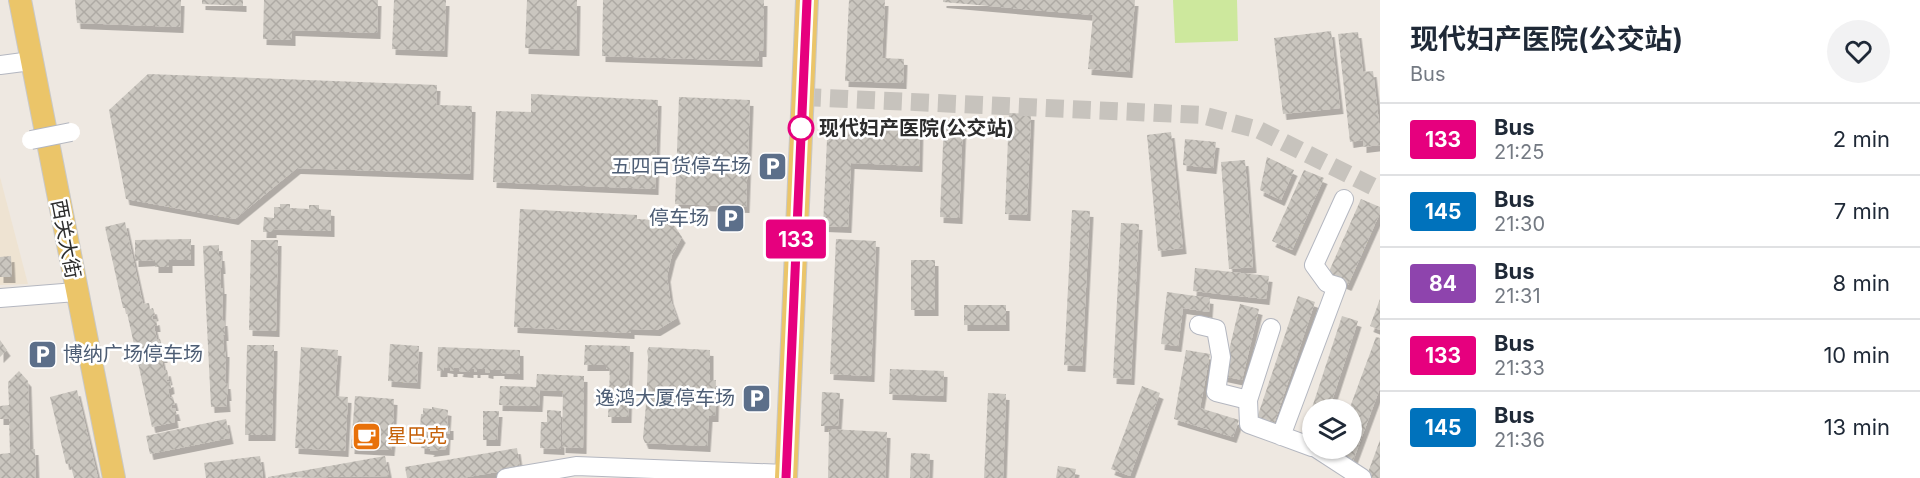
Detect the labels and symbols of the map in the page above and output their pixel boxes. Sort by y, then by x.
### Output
marker: 现代妇产医院(公交站) [788,115,814,141]
place label: 现代妇产医院(公交站) [819,116,1014,140]
parking icon: 五四百货停车场 [756,150,788,182]
place label: 五四百货停车场 [611,154,751,178]
street label: 西关大街 [47,197,85,281]
parking icon: 停车场 [714,202,746,234]
place label: 停车场 [649,206,709,230]
line badge: 133 [762,220,830,258]
parking icon: 博纳广场停车场 [26,338,58,370]
place label: 博纳广场停车场 [63,342,203,366]
parking icon: 逸鸿大厦停车场 [740,382,772,414]
place label: 逸鸿大厦停车场 [595,386,735,410]
cafe icon: 星巴克 [350,420,382,452]
place label: 星巴克 [387,424,447,448]

